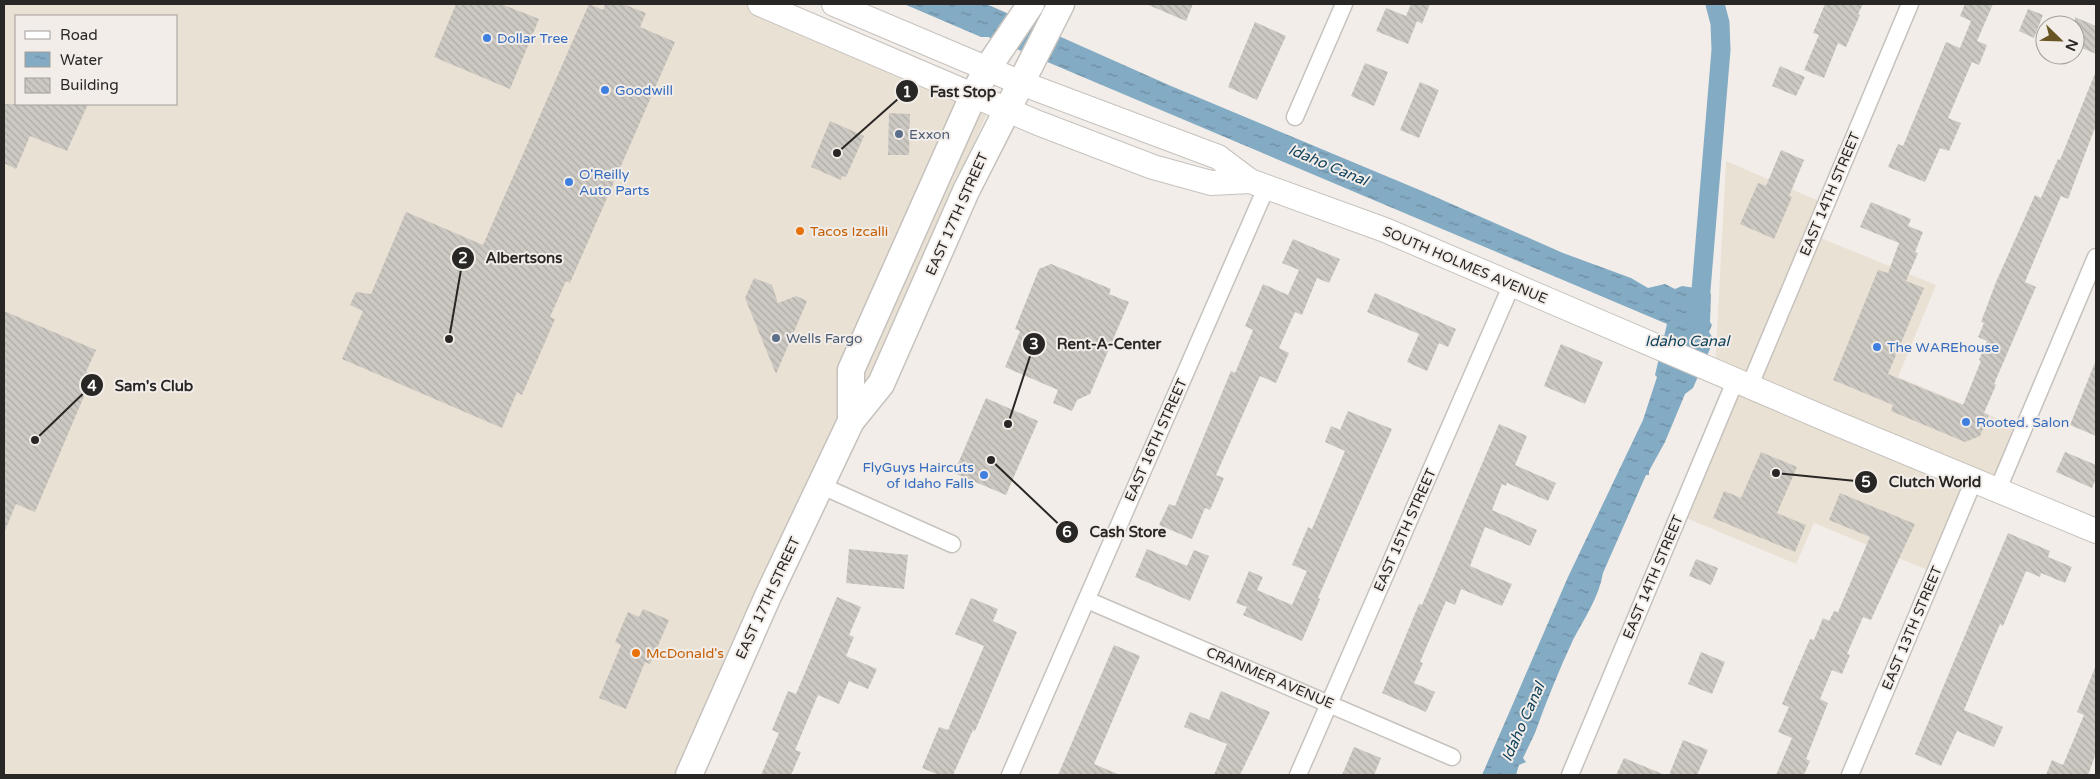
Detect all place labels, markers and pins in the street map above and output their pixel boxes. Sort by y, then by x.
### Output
place label: Dollar Tree [497,30,568,47]
marker: Dollar Tree [481,32,493,44]
callout: Fast Stop [895,76,1006,106]
place label: Goodwill [615,82,673,99]
marker: Goodwill [599,84,611,96]
place label: Exxon [909,126,950,143]
marker: Exxon [893,128,905,140]
place label: O'Reilly Auto Parts [579,166,650,199]
marker: O'Reilly Auto Parts [563,176,575,188]
place label: Tacos Izcalli [810,223,888,240]
marker: Tacos Izcalli [794,225,806,237]
callout: Albertsons [450,243,572,273]
callout: Rent-A-Center [1021,329,1171,359]
place label: Wells Fargo [786,330,863,347]
marker: Wells Fargo [770,332,782,344]
place label: The WAREhouse [1887,339,1999,356]
marker: The WAREhouse [1871,341,1883,353]
callout: Sam's Club [79,370,203,400]
place label: Rooted. Salon [1976,414,2069,431]
marker: Rooted. Salon [1960,416,1972,428]
place label: FlyGuys Haircuts of Idaho Falls [862,459,974,492]
callout: Clutch World [1854,467,1991,497]
marker: FlyGuys Haircuts of Idaho Falls [978,469,990,481]
callout: Cash Store [1054,517,1176,547]
place label: McDonald's [646,645,724,662]
marker: McDonald's [630,647,642,659]

